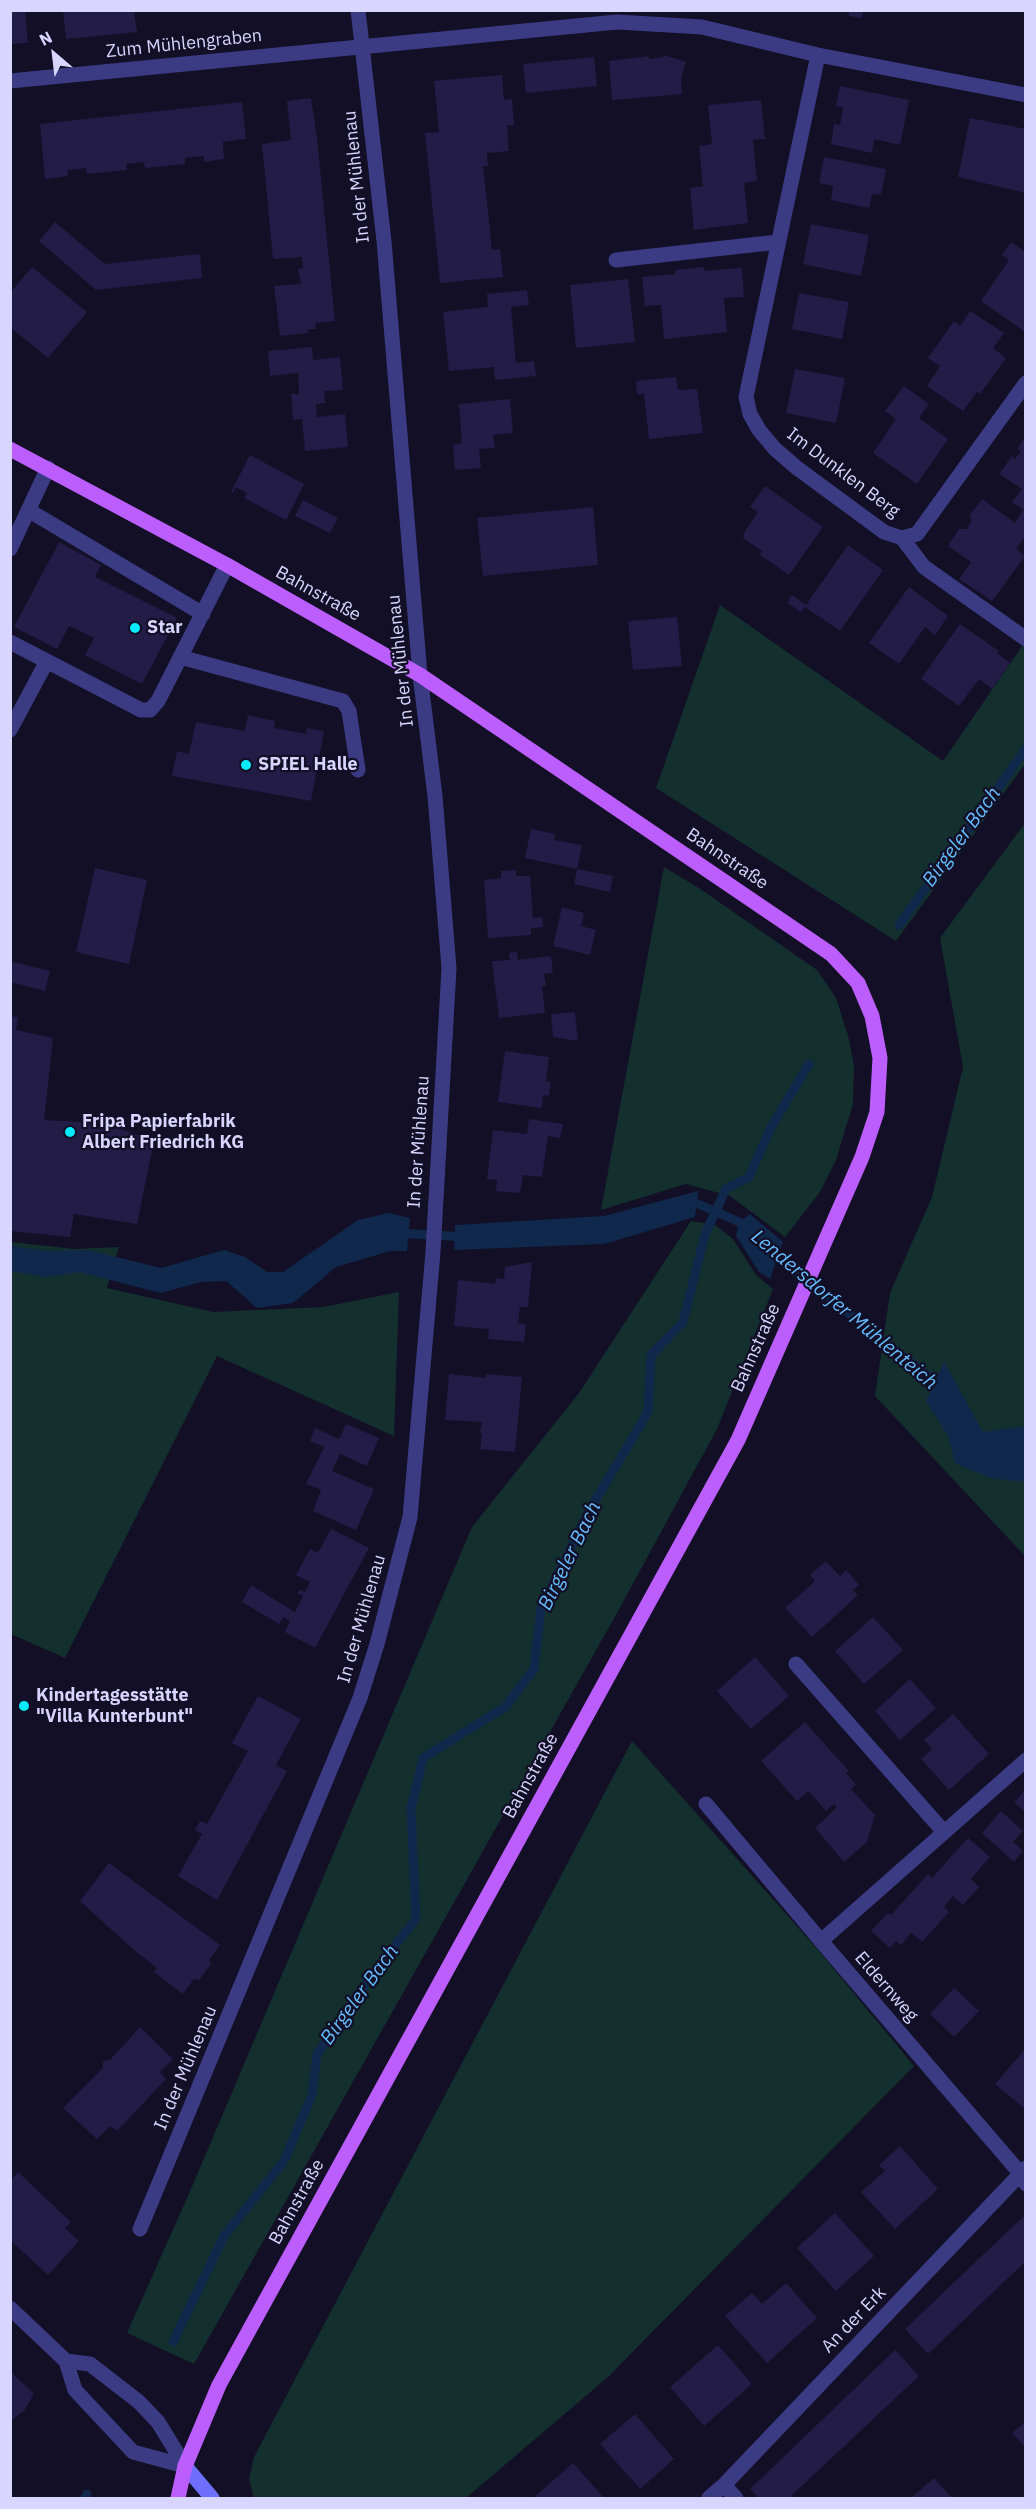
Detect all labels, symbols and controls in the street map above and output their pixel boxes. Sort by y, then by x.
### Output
north arrow [24,24,84,84]
street label: Zum Mühlengraben [105,25,263,63]
text: N [36,27,55,50]
street label: In der Mühlenau [339,110,375,244]
street label: Im Dunklen Berg [782,424,904,522]
street label: Bahnstraße [272,562,364,626]
street label: In der Mühlenau [383,594,419,728]
place label: Star [147,617,183,639]
marker: Star [128,621,142,635]
place label: SPIEL Halle [258,754,358,776]
marker: SPIEL Halle [239,758,253,772]
water label: Birgeler Bach [918,782,1006,892]
street label: Bahnstraße [682,824,772,894]
street label: In der Mühlenau [404,1075,434,1209]
place label: Fripa Papierfabrik Albert Friedrich KG [82,1111,244,1154]
marker: Fripa Papierfabrik Albert Friedrich KG [63,1125,77,1139]
water label: Lendersdorfer Mühlenteich [746,1225,942,1395]
street label: Bahnstraße [727,1301,785,1395]
water label: Birgeler Bach [533,1498,607,1614]
street label: In der Mühlenau [333,1552,391,1686]
place label: Kindertagesstätte "Villa Kunterbunt" [36,1685,193,1728]
marker: Kindertagesstätte "Villa Kunterbunt" [17,1699,31,1713]
street label: Bahnstraße [499,1730,563,1822]
water label: Birgeler Bach [316,1940,404,2050]
street label: Eldernweg [850,1948,922,2026]
street label: In der Mühlenau [150,2003,222,2133]
street label: Bahnstraße [265,2156,329,2248]
street label: An der Erk [817,2282,891,2358]

